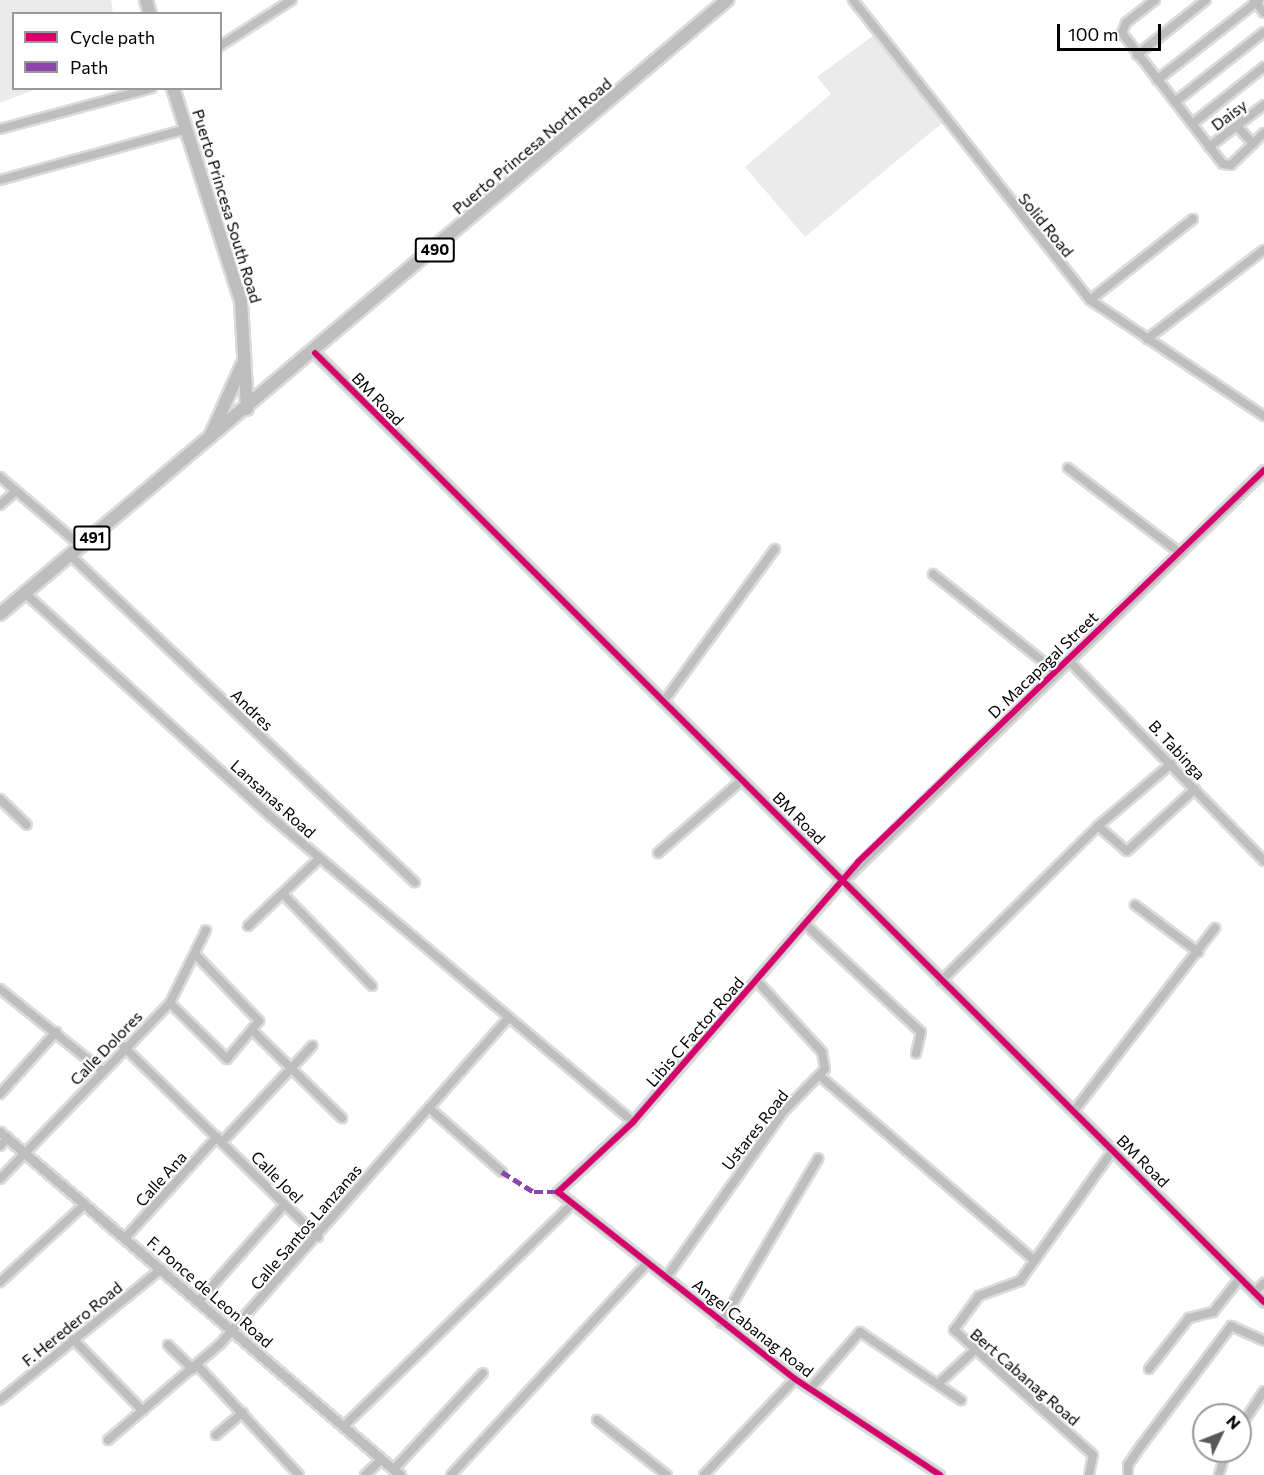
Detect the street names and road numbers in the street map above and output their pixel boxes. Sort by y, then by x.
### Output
street label: Puerto Princesa North Road [449,74,615,218]
street label: Daisy [1207,95,1251,135]
street label: Puerto Princesa South Road [188,107,266,305]
street label: Solid Road [1014,189,1078,261]
road number: 490 [414,238,456,262]
street label: BM Road [348,369,408,429]
road number: 491 [72,526,112,550]
street label: D. Macapagal Street [984,608,1102,722]
street label: Andres [227,685,277,735]
street label: B. Tabinga [1145,716,1209,784]
street label: Lansanas Road [227,756,319,842]
street label: BM Road [769,788,829,848]
street label: Libis C Factor Road [642,973,748,1091]
street label: Calle Dolores [66,1007,146,1089]
street label: Ustares Road [718,1086,792,1174]
street label: BM Road [1113,1131,1173,1191]
street label: Calle Ana [131,1147,191,1211]
street label: Calle Joel [247,1147,307,1207]
street label: Calle Santos Lanzanas [246,1160,366,1294]
street label: F. Ponce de Leon Road [143,1232,277,1352]
street label: Angel Cabanag Road [689,1275,817,1381]
street label: F. Heredero Road [18,1278,126,1370]
street label: Bert Cabanag Road [966,1324,1084,1430]

